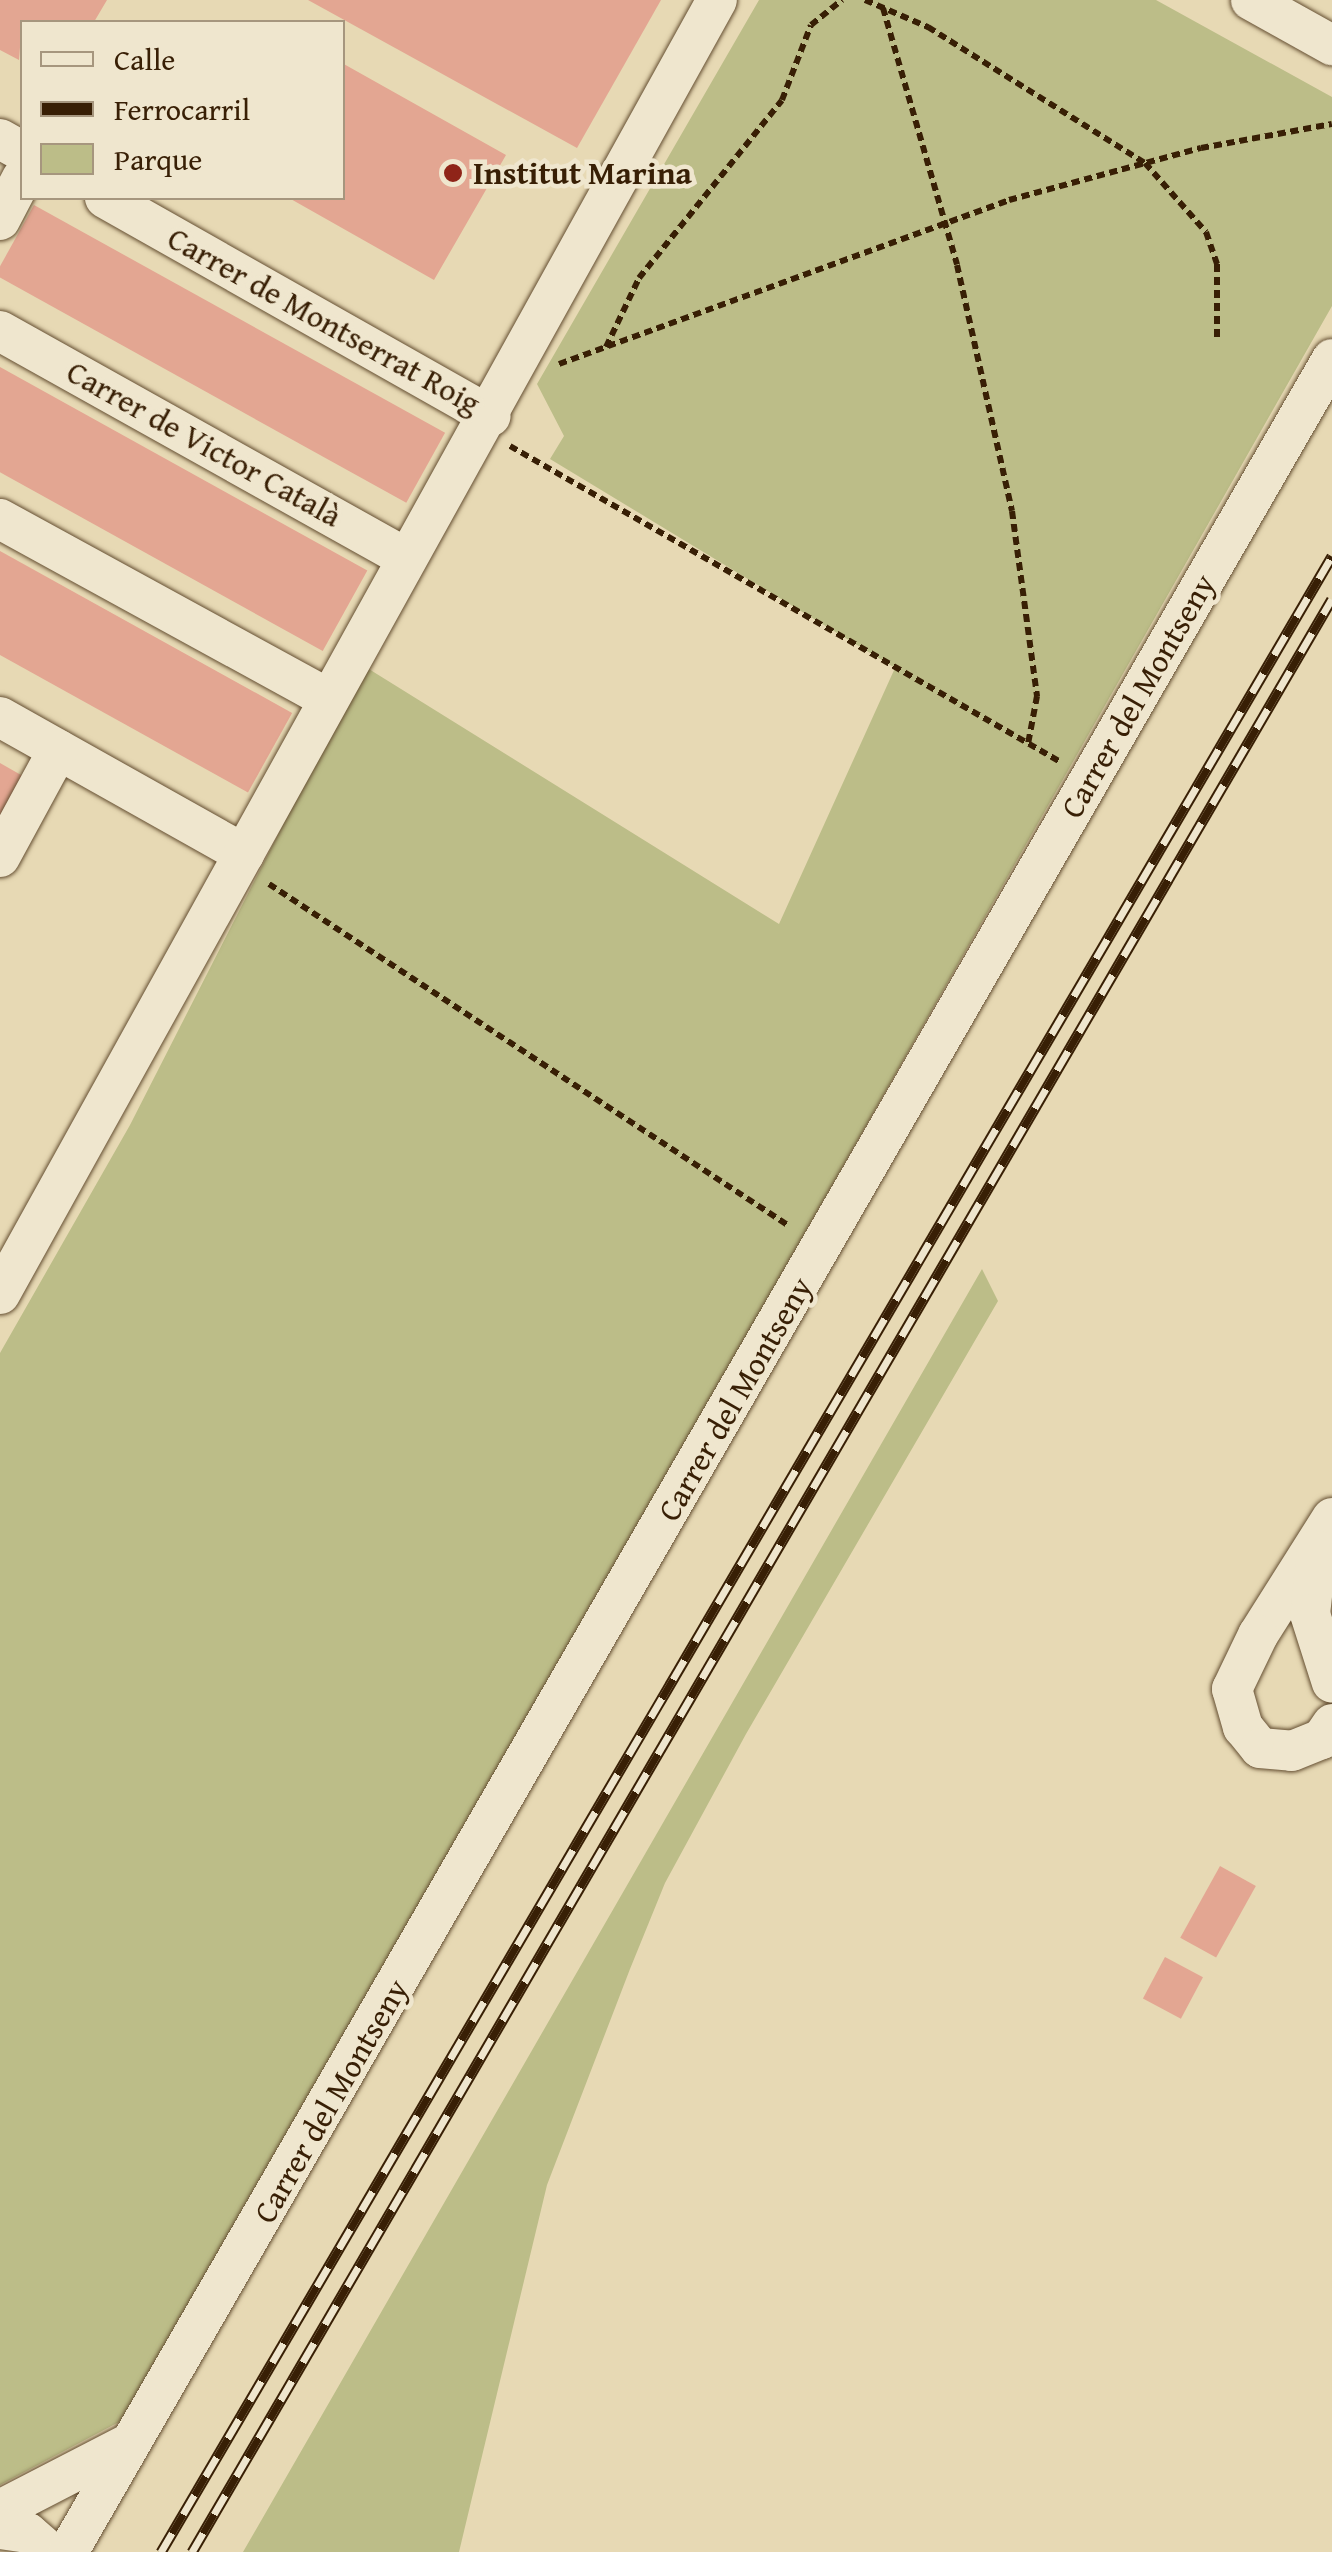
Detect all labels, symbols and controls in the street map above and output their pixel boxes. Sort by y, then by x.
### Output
legend [20,20,345,200]
text: Calle [114,37,175,81]
text: Ferrocarril [114,87,250,131]
text: Parque [114,137,202,181]
place label: Institut Marina [473,154,692,192]
marker: Institut Marina [442,162,464,184]
street label: Carrer de Montserrat Roig [161,219,487,423]
street label: Carrer de Victor Català [60,353,348,535]
street label: Carrer del Montseny [1053,567,1223,825]
street label: Carrer del Montseny [650,1270,820,1528]
street label: Carrer del Montseny [246,1972,416,2230]

